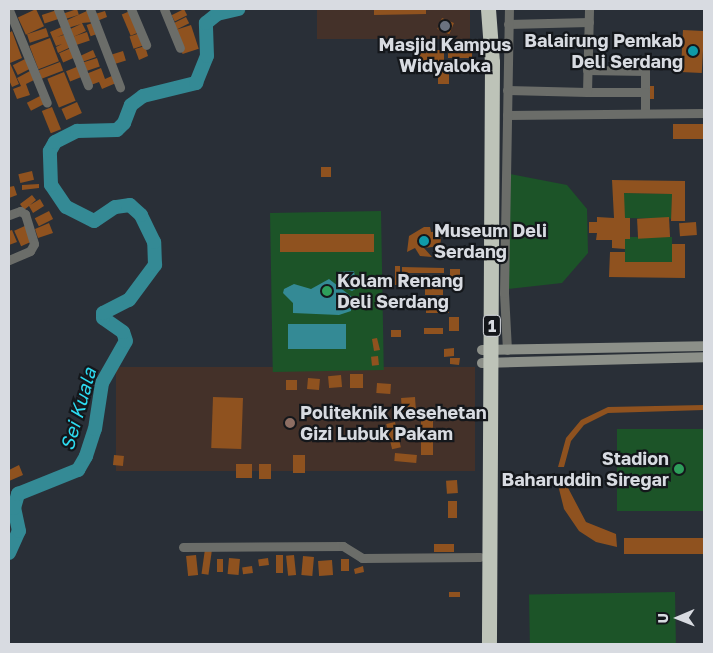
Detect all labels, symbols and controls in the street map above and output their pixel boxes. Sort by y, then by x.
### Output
marker: Masjid Kampus Widyaloka [439,20,451,32]
place label: Balairung Pemkab Deli Serdang [524,30,683,72]
place label: Masjid Kampus Widyaloka [379,34,511,76]
marker: Balairung Pemkab Deli Serdang [687,45,699,57]
place label: Museum Deli Serdang [434,220,547,262]
marker: Museum Deli Serdang [418,235,430,247]
place label: Kolam Renang Deli Serdang [337,270,463,312]
marker: Kolam Renang Deli Serdang [321,285,333,297]
road number: 1 [482,312,502,340]
water label: Sei Kuala [55,365,101,453]
place label: Politeknik Kesehetan Gizi Lubuk Pakam [300,402,487,444]
marker: Politeknik Kesehetan Gizi Lubuk Pakam [284,417,296,429]
place label: Stadion Baharuddin Siregar [501,448,669,490]
marker: Stadion Baharuddin Siregar [673,463,685,475]
north arrow [653,593,703,643]
text: U [654,613,671,624]

